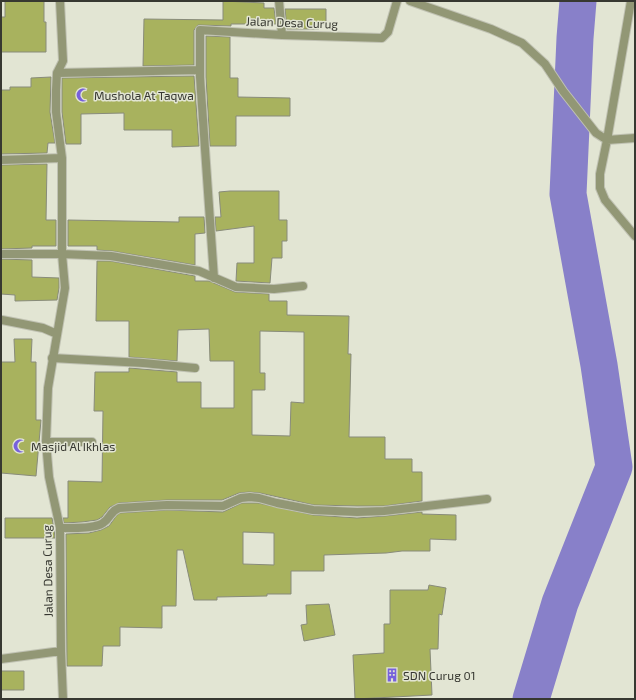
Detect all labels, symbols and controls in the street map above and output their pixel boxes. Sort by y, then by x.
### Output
street label: Jalan Desa Curug [246,13,339,31]
mosque icon: Mushola At Taqwa [75,87,91,103]
place label: Mushola At Taqwa [94,88,194,102]
mosque icon: Masjid Al Ikhlas [12,438,28,454]
place label: Masjid Al Ikhlas [31,439,115,454]
street label: Jalan Desa Curug [39,524,55,617]
building icon: SDN Curug 01 [384,667,400,683]
place label: SDN Curug 01 [403,668,476,682]

